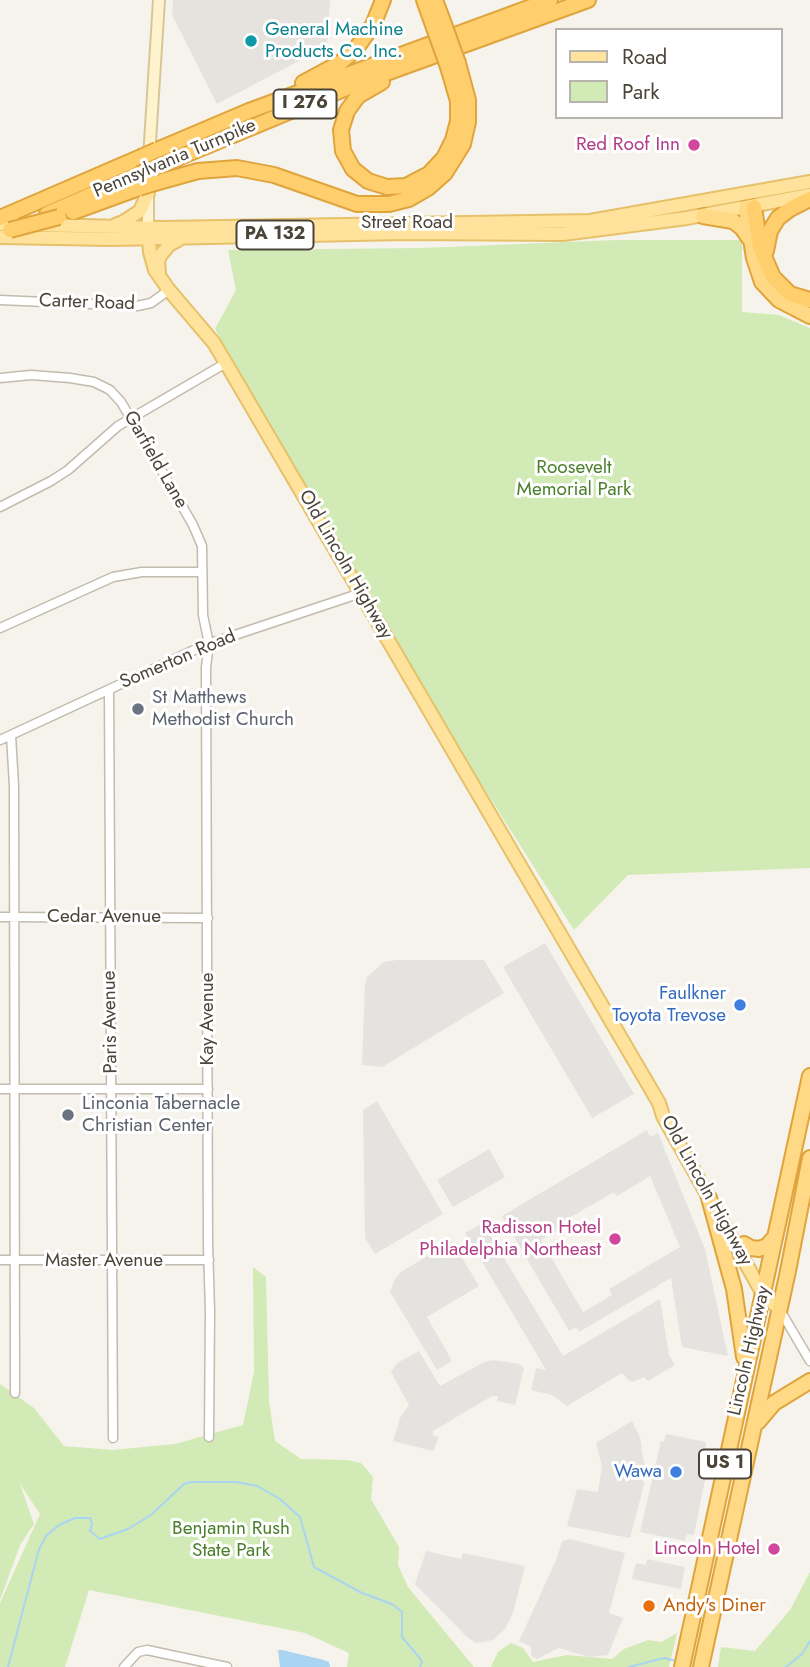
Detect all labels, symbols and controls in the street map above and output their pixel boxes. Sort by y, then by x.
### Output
place label: General Machine Products Co. Inc. [265,19,403,63]
legend [554,28,782,119]
marker: General Machine Products Co. Inc. [243,33,259,49]
text: Road [622,42,667,72]
text: Park [622,77,659,107]
road number: I 276 [274,90,336,119]
street label: Pennsylvania Turnpike [90,114,260,204]
place label: Red Roof Inn [576,134,680,156]
marker: Red Roof Inn [686,137,702,153]
street label: Street Road [361,212,453,234]
road number: PA 132 [236,220,314,249]
street label: Carter Road [39,290,135,316]
street label: Garfield Lane [118,407,192,513]
park label: Roosevelt Memorial Park [517,457,631,501]
street label: Old Lincoln Highway [293,486,397,644]
street label: Somerton Road [117,625,239,695]
place label: St Matthews Methodist Church [152,687,294,731]
marker: St Matthews Methodist Church [130,701,146,717]
street label: Cedar Avenue [47,906,161,928]
street label: Paris Avenue [99,970,123,1074]
street label: Kay Avenue [197,972,219,1066]
place label: Faulkner Toyota Trevose [612,983,726,1027]
marker: Faulkner Toyota Trevose [732,997,748,1013]
place label: Linconia Tabernacle Christian Center [82,1093,240,1137]
marker: Linconia Tabernacle Christian Center [60,1107,76,1123]
street label: Old Lincoln Highway [655,1112,757,1270]
place label: Radisson Hotel Philadelphia Northeast [419,1217,601,1261]
marker: Radisson Hotel Philadelphia Northeast [607,1231,623,1247]
street label: Master Avenue [45,1250,163,1272]
street label: Lincoln Highway [724,1284,776,1418]
road number: US 1 [699,1450,751,1478]
place label: Wawa [614,1461,662,1483]
marker: Wawa [668,1464,684,1480]
park label: Benjamin Rush State Park [172,1518,290,1562]
place label: Lincoln Hotel [654,1538,760,1560]
marker: Lincoln Hotel [766,1541,782,1557]
place label: Andy's Diner [663,1595,766,1617]
marker: Andy's Diner [641,1598,657,1614]

